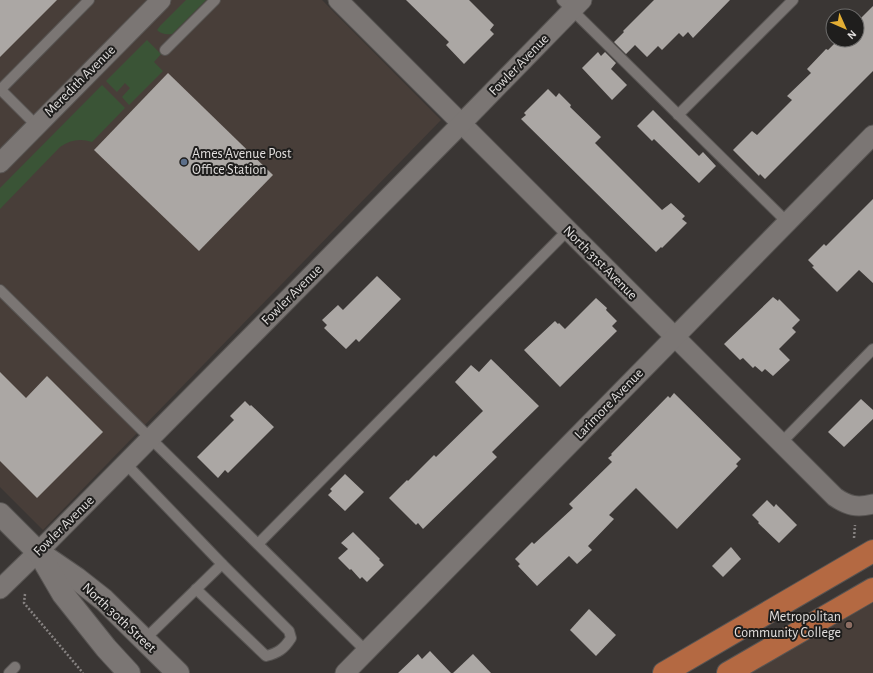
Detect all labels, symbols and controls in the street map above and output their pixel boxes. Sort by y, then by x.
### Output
north arrow [825,8,865,48]
text: N [845,28,858,41]
street label: Fowler Avenue [486,32,552,98]
street label: Meredith Avenue [42,43,118,119]
place label: Ames Avenue Post Office Station [192,147,292,177]
marker: Ames Avenue Post Office Station [179,157,189,167]
street label: North 31st Avenue [560,223,640,303]
street label: Fowler Avenue [259,262,325,328]
street label: Larimore Avenue [572,366,646,442]
street label: Fowler Avenue [31,493,97,559]
street label: North 30th Street [80,581,159,656]
place label: Metropolitan Community College [734,610,841,640]
marker: Metropolitan Community College [844,620,854,630]

